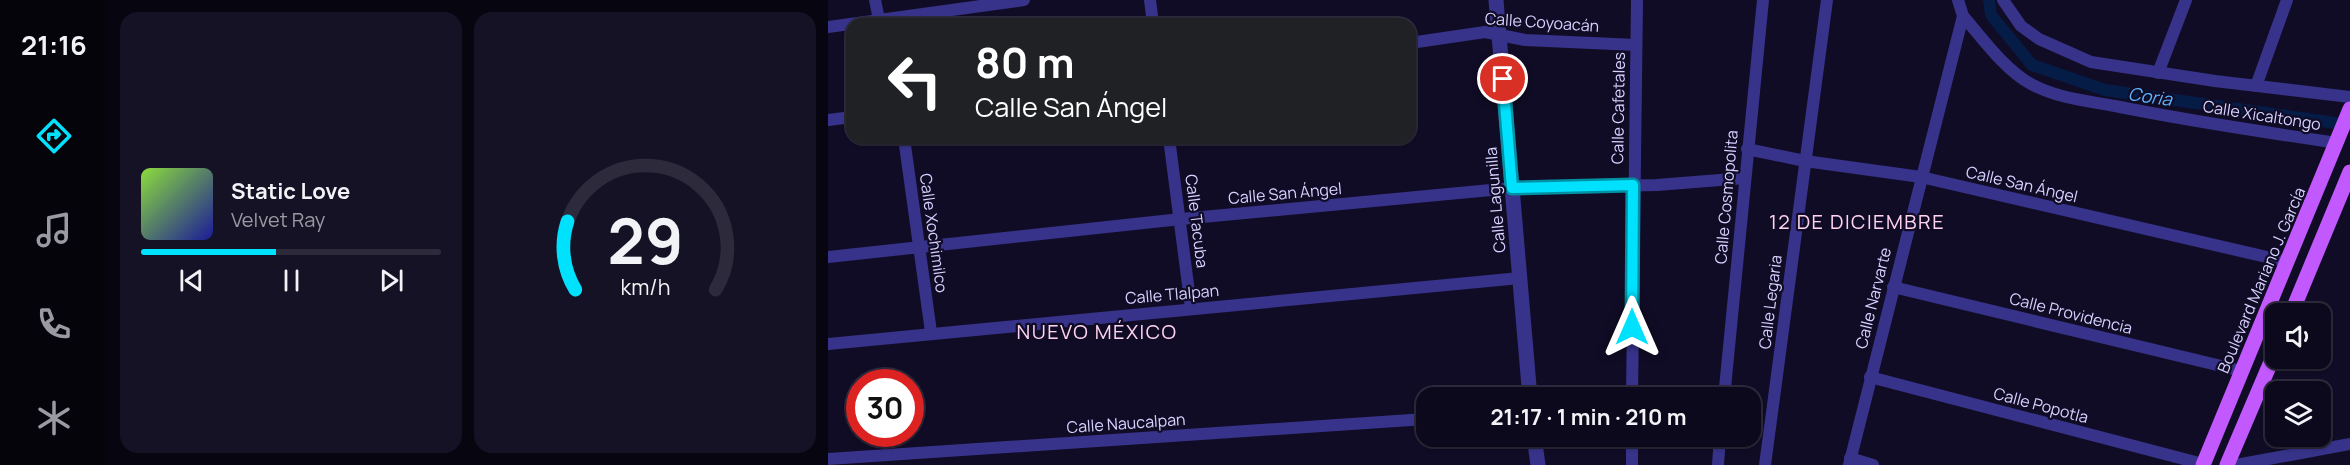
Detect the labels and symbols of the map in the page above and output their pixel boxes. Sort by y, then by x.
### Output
street label: Calle Coyoacán [1484,7,1600,37]
street label: Calle Cafetales [1606,52,1630,164]
pin [1477,53,1528,104]
water label: Coria [2126,81,2175,111]
street label: Calle Xicaltongo [2201,95,2323,135]
street label: Calle Cosmopolita [1709,129,1743,265]
street label: Calle Lagunilla [1479,146,1511,254]
street label: Calle San Ángel [1964,160,2080,208]
street label: Calle Xochimilco [915,172,953,294]
street label: Calle Tacuba [1180,173,1214,269]
street label: Calle San Ángel [1227,177,1343,209]
street label: Boulevard Mariano J. García [2212,184,2310,376]
district label: 12 DE DICIEMBRE [1769,208,1945,235]
street label: Calle Narvarte [1850,245,1896,351]
street label: Calle Legaria [1753,254,1787,350]
street label: Calle Tlalpan [1124,279,1220,309]
street label: Calle Providencia [2007,287,2135,339]
position arrow [1600,295,1664,359]
district label: NUEVO MÉXICO [1016,318,1178,345]
speed limit sign: 30 [846,369,924,447]
street label: Calle Popotla [1991,382,2091,428]
street label: Calle Naucalpan [1066,408,1186,438]

